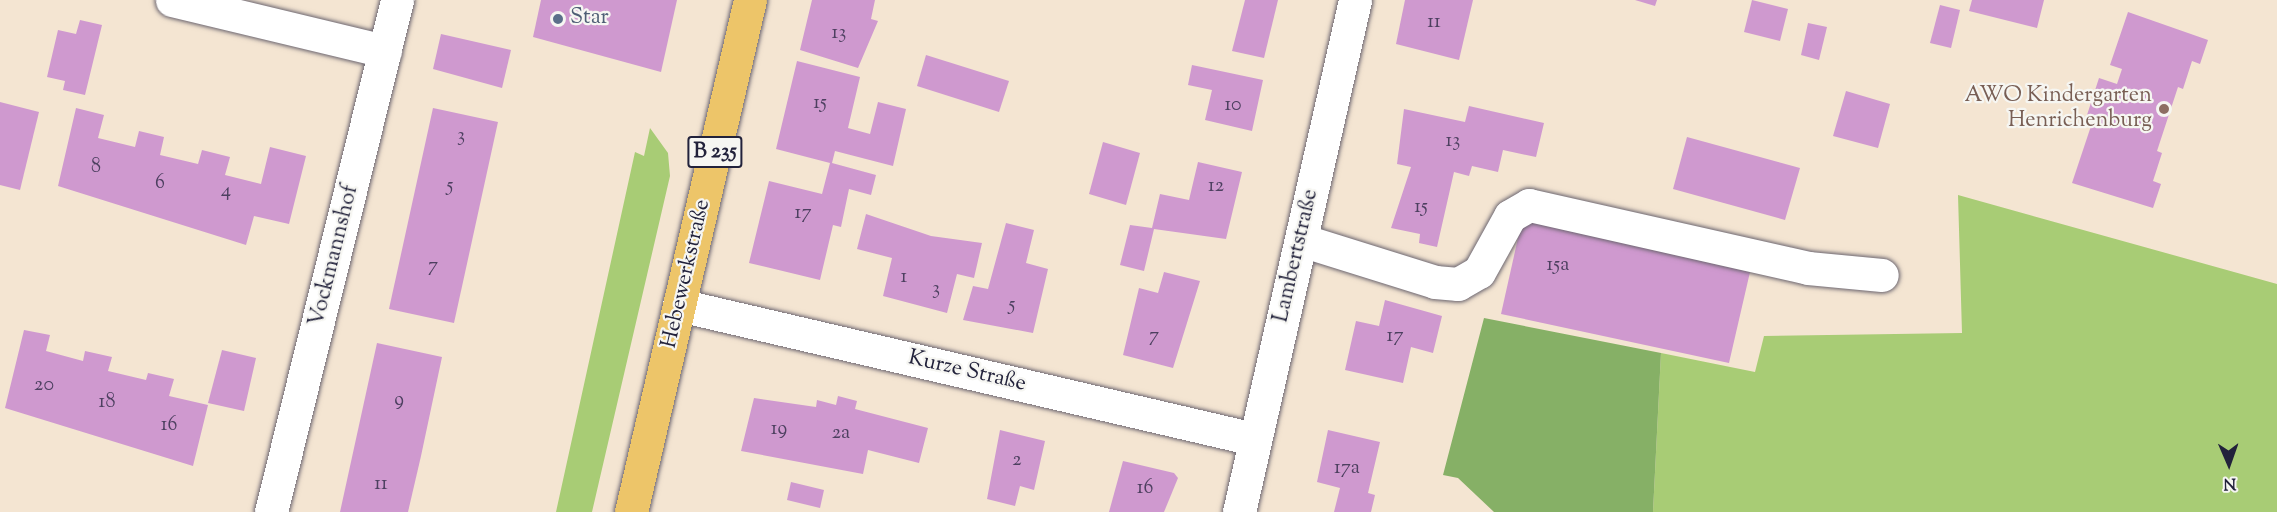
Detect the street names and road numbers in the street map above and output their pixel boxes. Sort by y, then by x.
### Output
road number: B 235 [686,134,744,170]
street label: Vockmannshof [305,183,365,329]
street label: Lambertstraße [1269,187,1325,325]
street label: Hebewerkstraße [657,197,717,351]
street label: Kurze Straße [905,346,1029,398]

